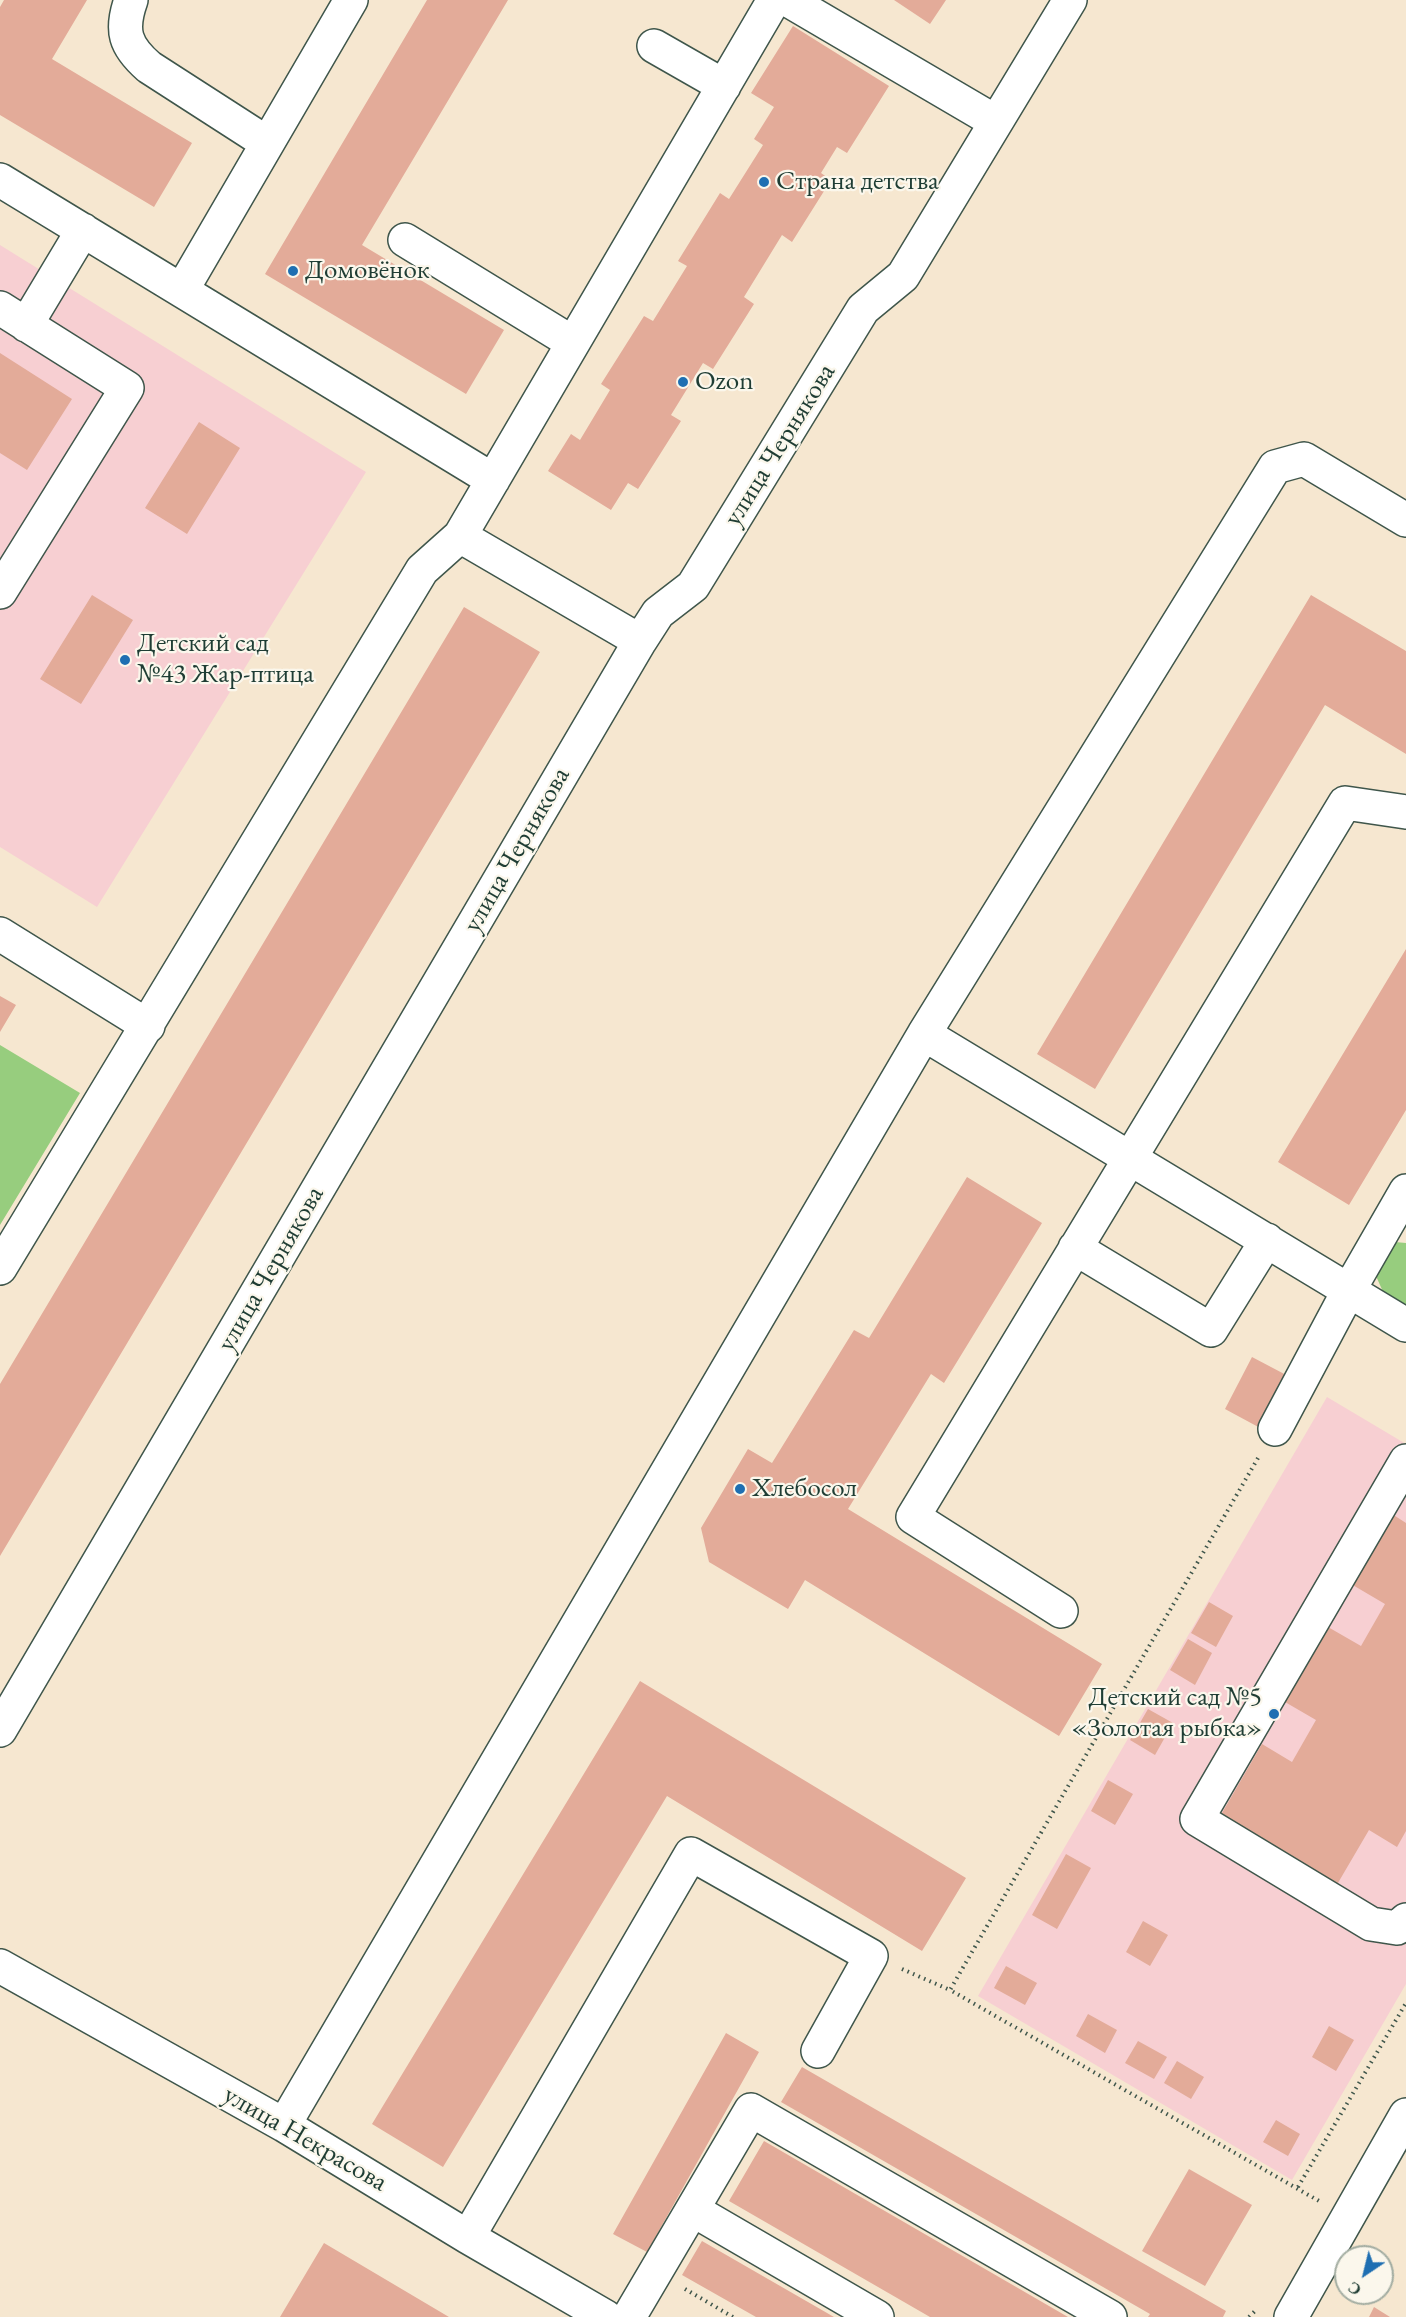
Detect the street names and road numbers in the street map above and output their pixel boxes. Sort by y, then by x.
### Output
street label: улица Чернякова [717,358,843,532]
street label: улица Чернякова [457,762,577,938]
street label: улица Чернякова [211,1181,331,1357]
street label: улица Некрасова [217,2079,393,2199]

